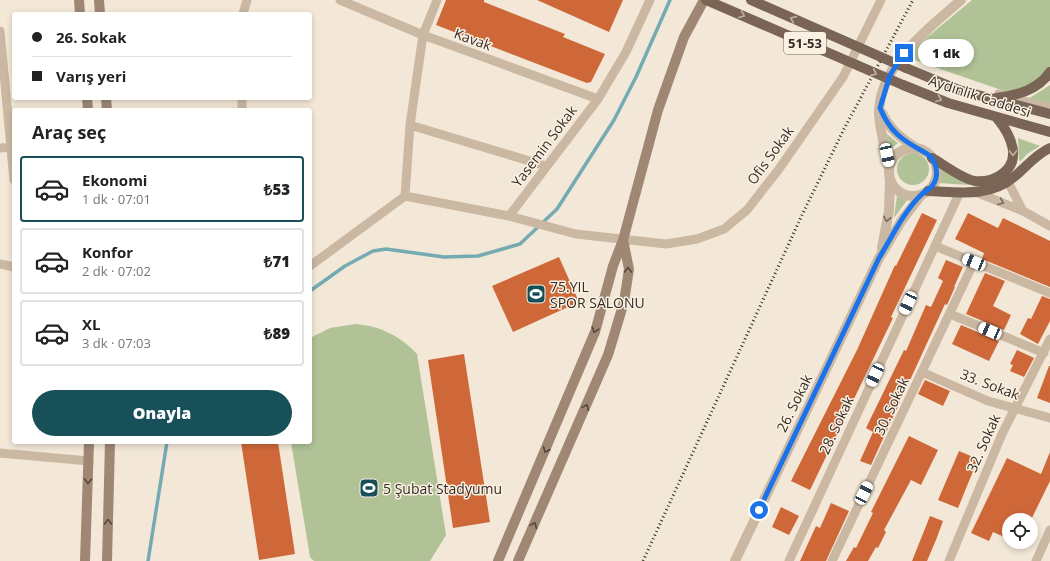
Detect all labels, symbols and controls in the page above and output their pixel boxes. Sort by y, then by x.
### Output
one-way arrow [739,11,746,19]
one-way arrow [790,15,797,23]
street label: Kavak [452,23,495,55]
text: 26. Sokak [56,27,127,47]
road number: 51-53 [784,32,826,54]
callout: 1 dk [918,39,974,67]
route end [895,44,913,62]
text: 1 dk [932,44,960,62]
text: Varış yeri [56,66,126,86]
one-way arrow [871,68,878,76]
street label: Aydınlık Caddesi [926,71,1034,121]
one-way arrow [936,95,943,103]
street label: Yasemin Sokak [507,101,581,191]
text: Araç seç [32,120,106,144]
street label: Ofis Sokak [742,121,798,188]
car [879,142,895,168]
one-way arrow [1009,150,1017,156]
text: Ekonomi [82,170,147,190]
icon: car [34,171,70,207]
text: ₺53 [264,179,290,199]
text: 1 dk · 07:01 [82,190,151,208]
one-way arrow [997,197,1004,205]
one-way arrow [884,216,892,222]
text: Konfor [82,242,133,262]
icon: car [34,243,70,279]
text: ₺71 [264,251,290,271]
car [961,252,987,272]
text: 2 dk · 07:02 [82,262,151,280]
one-way arrow [624,266,632,272]
place label: 75.YIL SPOR SALONU [550,277,645,312]
sports icon: 75.YIL SPOR SALONU [525,283,547,305]
car [897,290,919,316]
text: XL [82,314,100,334]
icon: car [34,315,70,351]
car [977,321,1003,341]
text: ₺89 [264,323,290,343]
one-way arrow [591,327,600,334]
text: 3 dk · 07:03 [82,334,151,352]
car [864,362,886,388]
street label: 33. Sokak [958,364,1023,404]
street label: 26. Sokak [772,370,816,435]
street label: 30. Sokak [869,373,913,438]
button: Onayla [32,390,292,436]
street label: 28. Sokak [814,392,858,457]
one-way arrow [582,403,590,410]
street label: 32. Sokak [962,410,1005,475]
one-way arrow [542,447,550,454]
sports icon: 5 Şubat Stadyumu [358,477,380,499]
one-way arrow [84,478,92,484]
place label: 5 Şubat Stadyumu [383,479,502,498]
car [853,480,875,506]
route start [750,501,768,519]
map controls [1002,513,1038,549]
button: locate [1002,513,1038,549]
one-way arrow [104,519,112,525]
one-way arrow [529,522,537,530]

